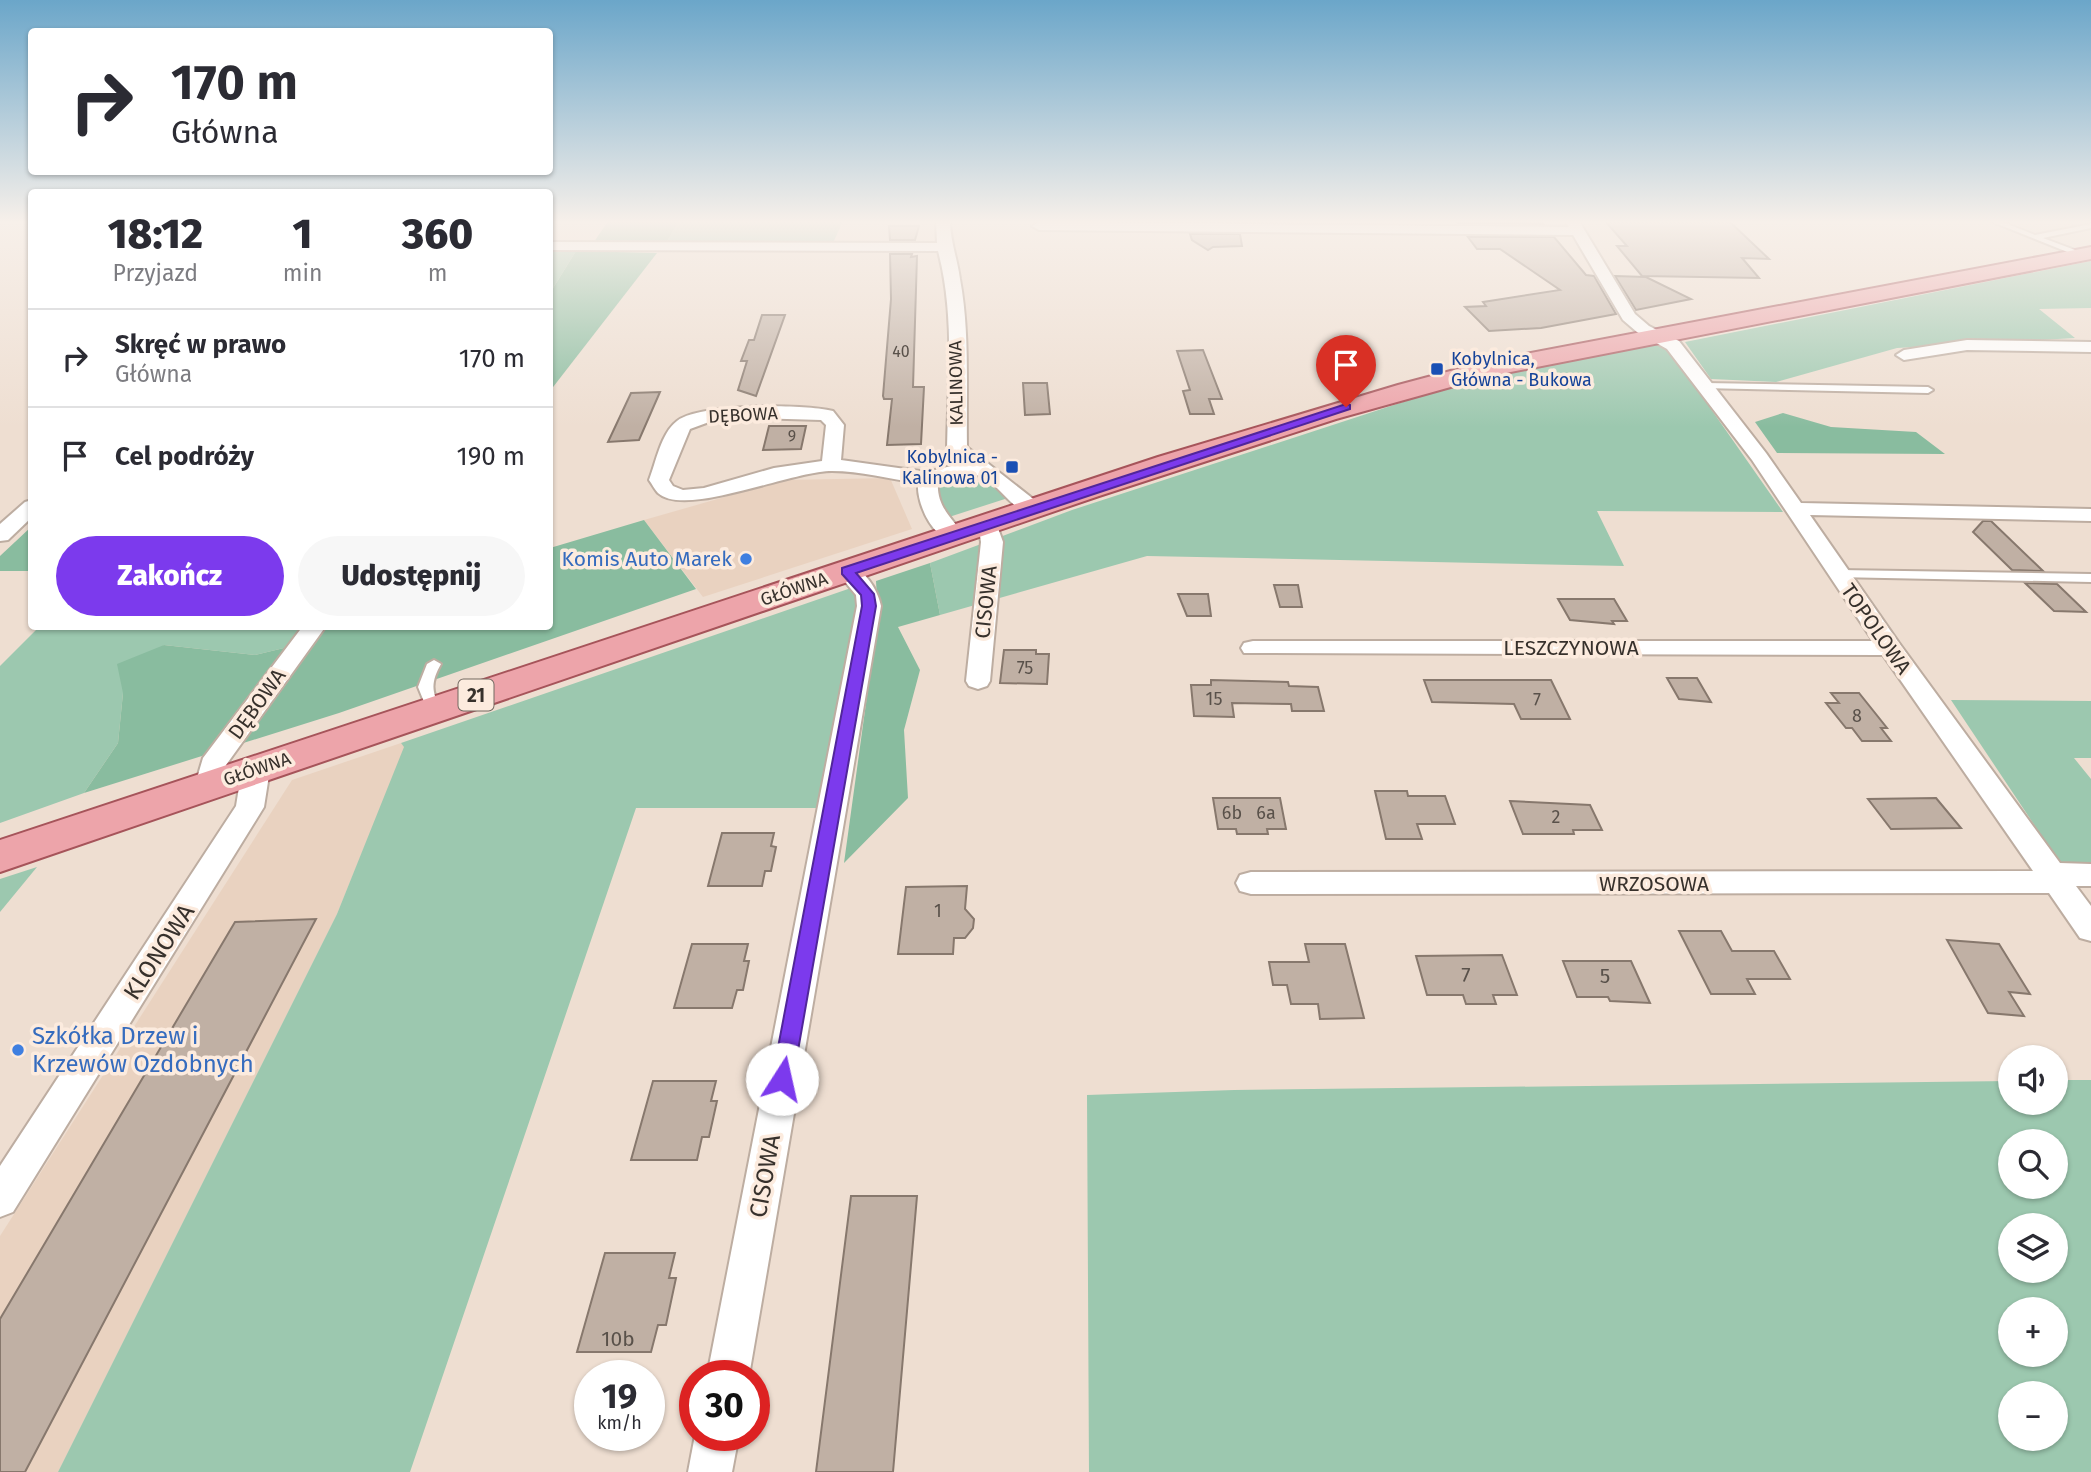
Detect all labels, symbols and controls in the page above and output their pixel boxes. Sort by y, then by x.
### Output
text: 170 m [171,53,298,112]
icon: right [56,56,147,147]
text: Główna [171,113,279,151]
text: 18:12 [108,209,203,259]
text: 1 [293,209,312,259]
text: 360 [402,209,473,259]
text: Przyjazd [113,259,198,287]
text: min [283,259,322,287]
text: m [428,259,448,287]
text: Skręć w prawo [115,329,286,360]
pin [1316,335,1376,407]
icon: right [56,339,94,377]
street label: KALINOWA [944,340,968,426]
house number: 40 [892,342,910,361]
text: 170 m [459,343,525,374]
icon: arrive [1327,346,1365,384]
place label: Kobylnica, Główna - Bukowa [1451,348,1592,391]
text: Główna [115,360,192,388]
marker: Kobylnica, Główna - Bukowa [1429,361,1445,377]
street label: DĘBOWA [708,402,779,428]
house number: 9 [788,427,796,446]
icon: arrive [56,437,94,475]
text: Cel podróży [115,441,254,472]
text: 190 m [456,441,525,472]
place label: Kobylnica - Kalinowa 01 [902,446,998,489]
marker: Kobylnica - Kalinowa 01 [1004,459,1020,475]
button: Zakończ [56,536,284,616]
button: Udostępnij [298,536,525,616]
place label: Komis Auto Marek [562,546,732,572]
marker: Komis Auto Marek [738,551,754,567]
street label: CISOWA [969,564,1003,640]
street label: GŁÓWNA [757,566,831,611]
street label: TOPOLOWA [1835,579,1917,679]
street label: LESZCZYNOWA [1503,635,1639,661]
house number: 75 [1017,657,1033,679]
street label: DĘBOWA [223,663,291,745]
road number: 21 [458,680,494,710]
house number: 15 [1206,688,1222,710]
house number: 7 [1533,689,1541,711]
house number: 8 [1852,705,1862,727]
street label: GŁÓWNA [220,746,294,791]
house number: 6b [1222,802,1242,824]
house number: 6a [1256,802,1276,824]
house number: 2 [1552,806,1561,828]
street label: WRZOSOWA [1599,871,1709,897]
street label: KLONOWA [118,899,200,1005]
house number: 1 [934,900,942,922]
house number: 7 [1461,962,1471,988]
house number: 5 [1600,963,1610,989]
place label: Szkółka Drzew i Krzewów Ozdobnych [32,1022,254,1078]
marker: Szkółka Drzew i Krzewów Ozdobnych [10,1042,26,1058]
position arrow [745,1042,819,1116]
map controls [1998,1045,2068,1451]
button: sound [1998,1045,2068,1115]
button: search [1998,1129,2068,1199]
street label: CISOWA [744,1132,786,1220]
button: layers [1998,1213,2068,1283]
button: + [1998,1297,2068,1367]
house number: 10b [601,1326,635,1352]
speed limit sign: 30 [679,1360,770,1451]
text: 19 [602,1375,637,1417]
button: − [1998,1381,2068,1451]
text: km/h [597,1412,642,1434]

